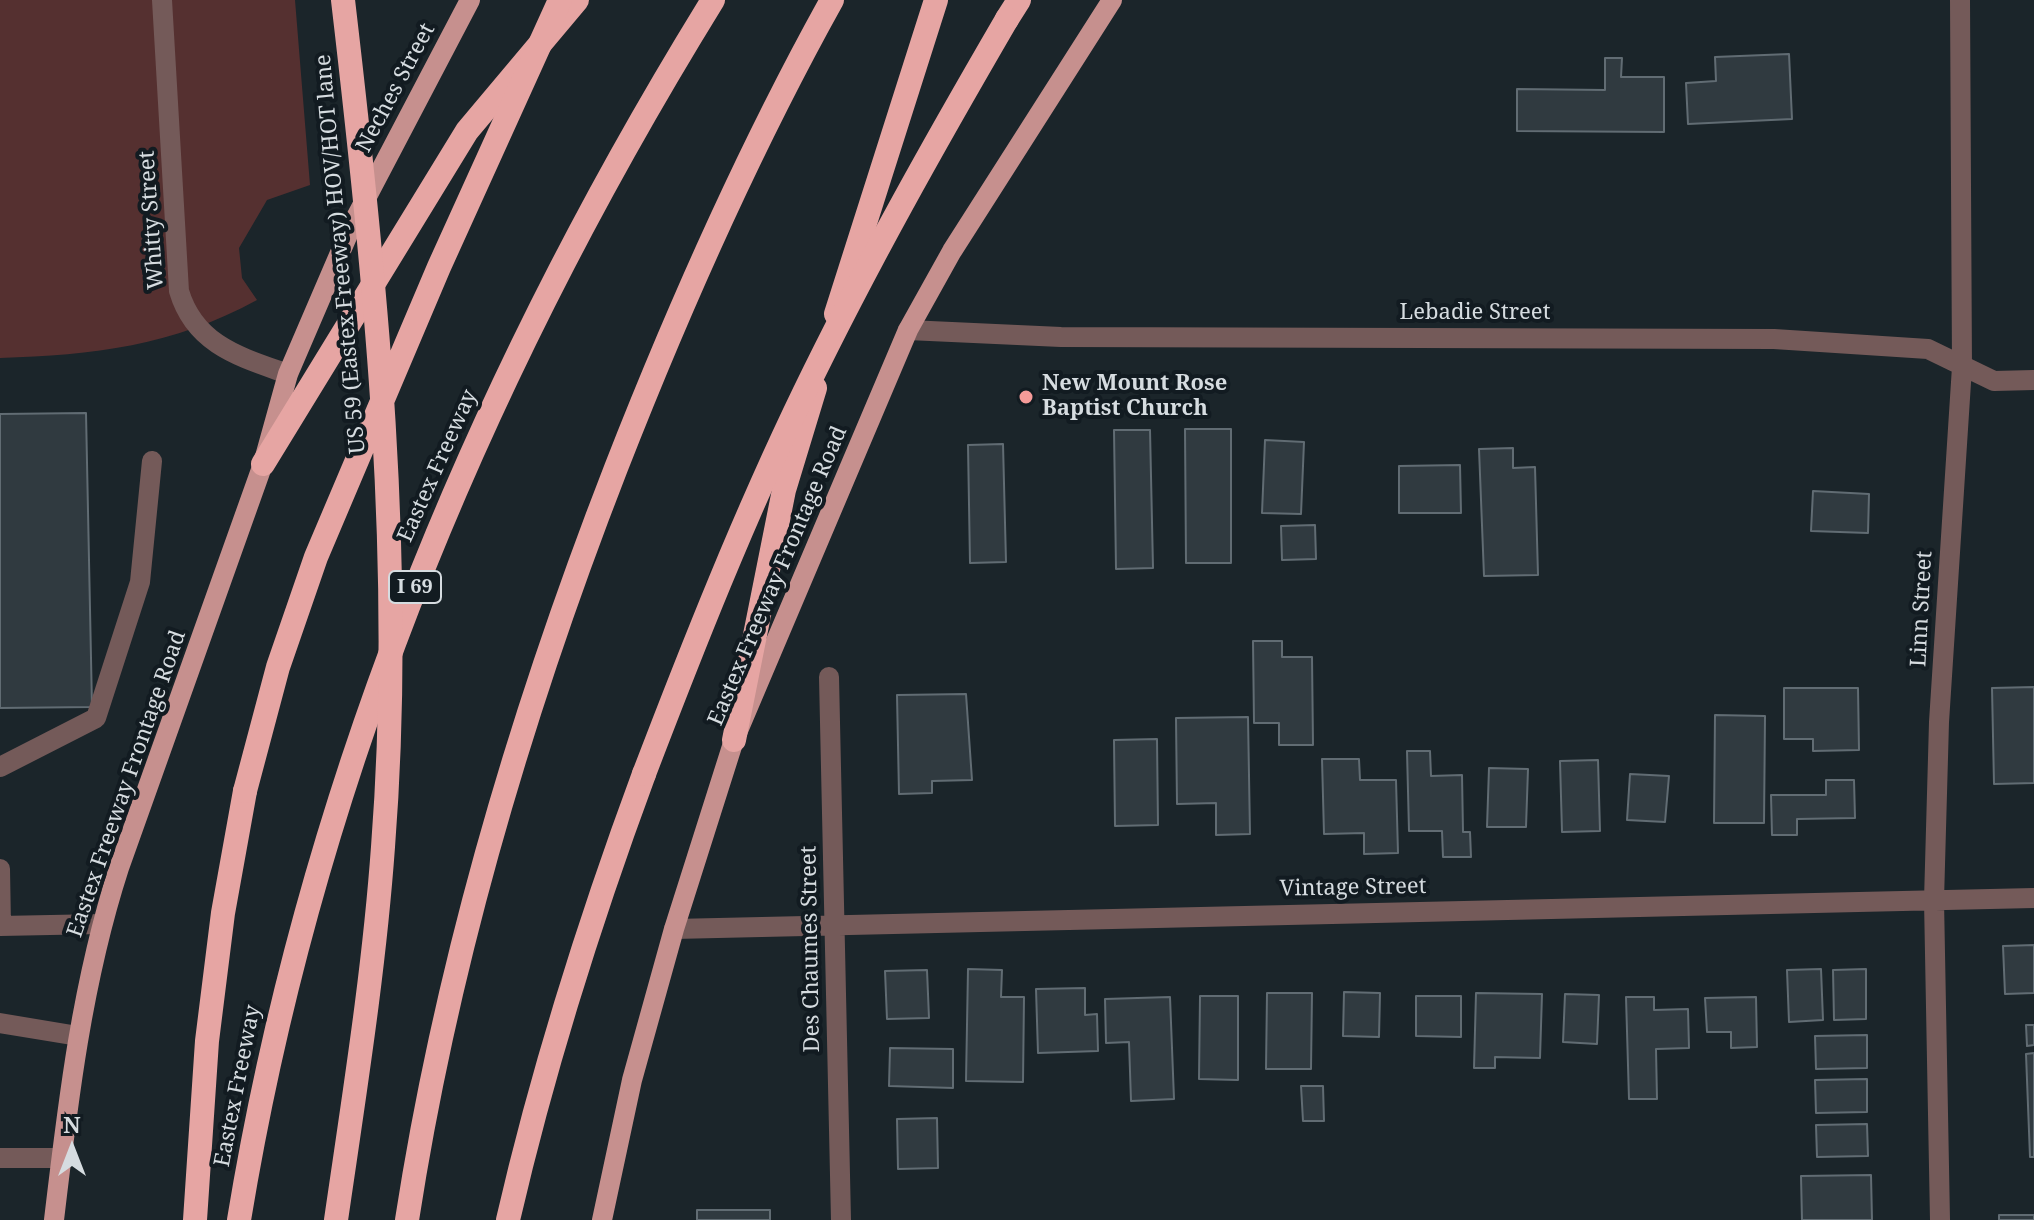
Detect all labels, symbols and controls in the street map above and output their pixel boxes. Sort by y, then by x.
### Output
street label: Neches Street [351,19,441,157]
street label: US 59 (Eastex Freeway) HOV/HOT lane [310,53,372,455]
street label: Whitty Street [134,150,170,290]
street label: Lebadie Street [1400,300,1550,326]
place label: New Mount Rose Baptist Church [1042,371,1227,422]
street label: Eastex Freeway [393,386,483,546]
marker: New Mount Rose Baptist Church [1017,388,1035,406]
street label: Eastex Freeway Frontage Road [703,422,853,730]
street label: Linn Street [1906,550,1938,668]
road number: I 69 [389,571,441,603]
street label: Eastex Freeway Frontage Road [62,627,192,941]
street label: Des Chaumes Street [796,845,826,1053]
street label: Vintage Street [1279,874,1427,902]
street label: Eastex Freeway [209,1003,267,1169]
north arrow [32,1108,112,1188]
text: N [63,1109,81,1139]

